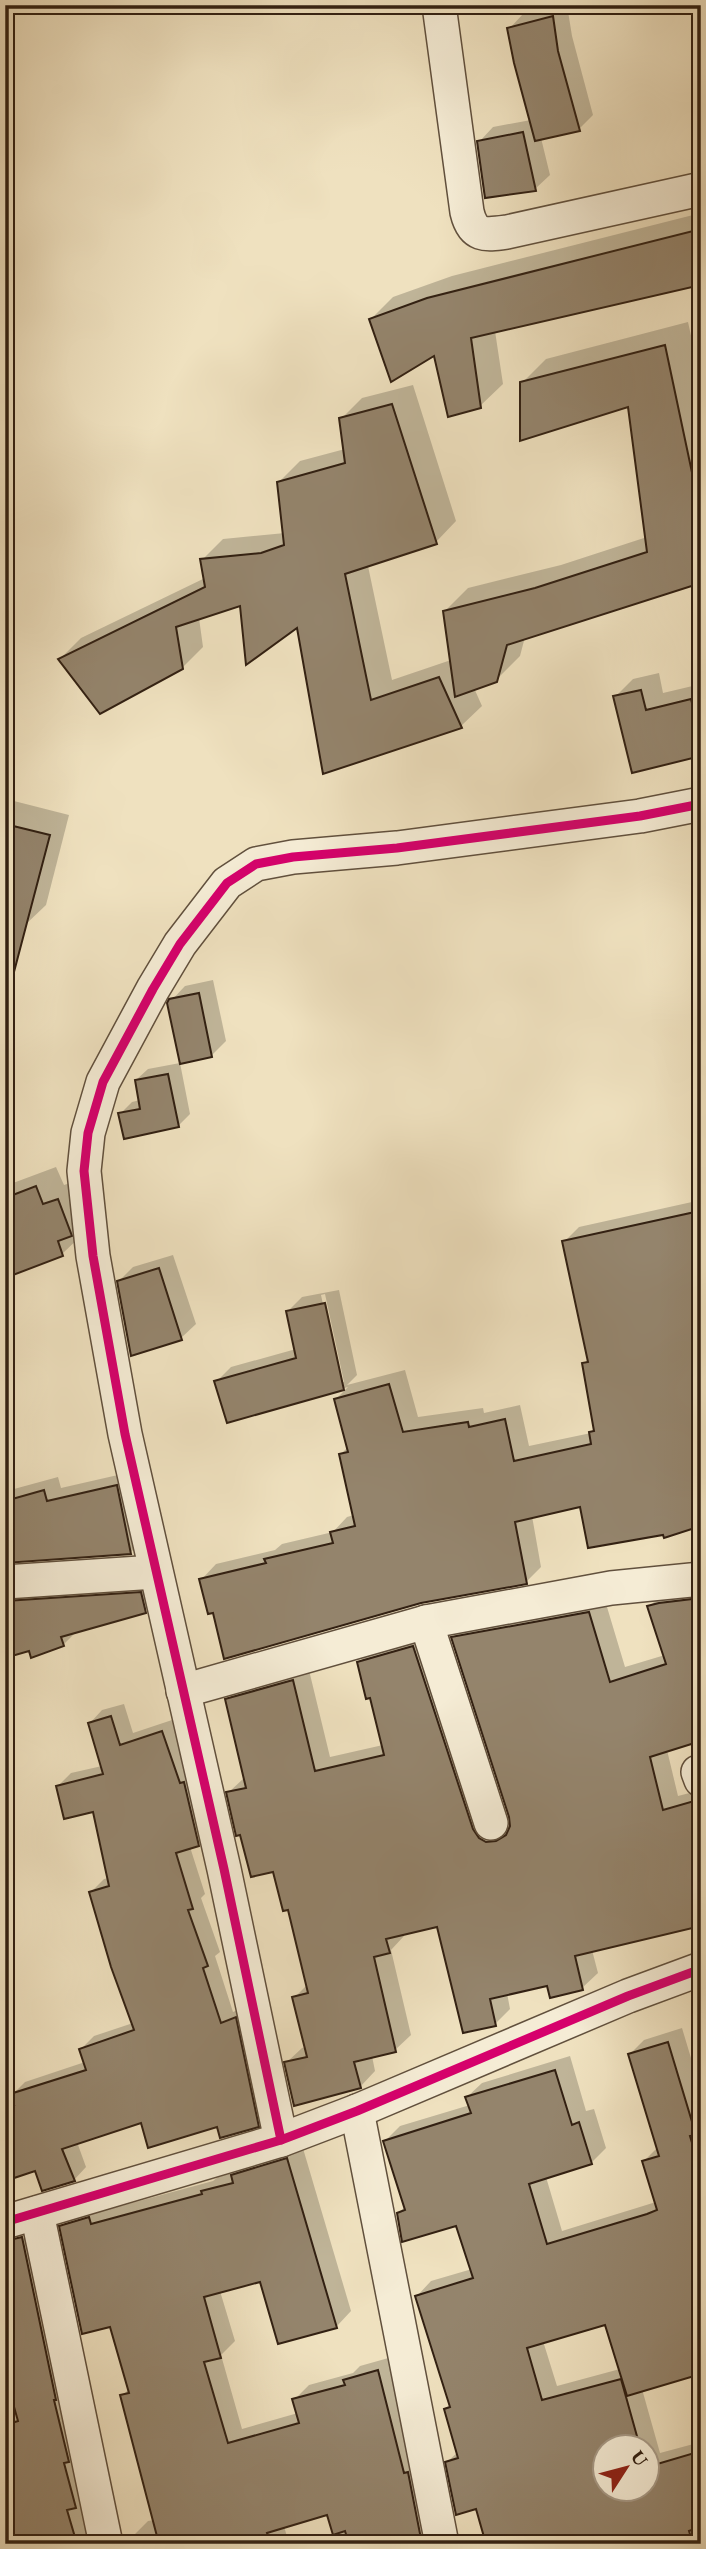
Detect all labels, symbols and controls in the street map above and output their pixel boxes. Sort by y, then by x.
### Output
north arrow [590,2434,660,2504]
text: U [625,2445,654,2471]

